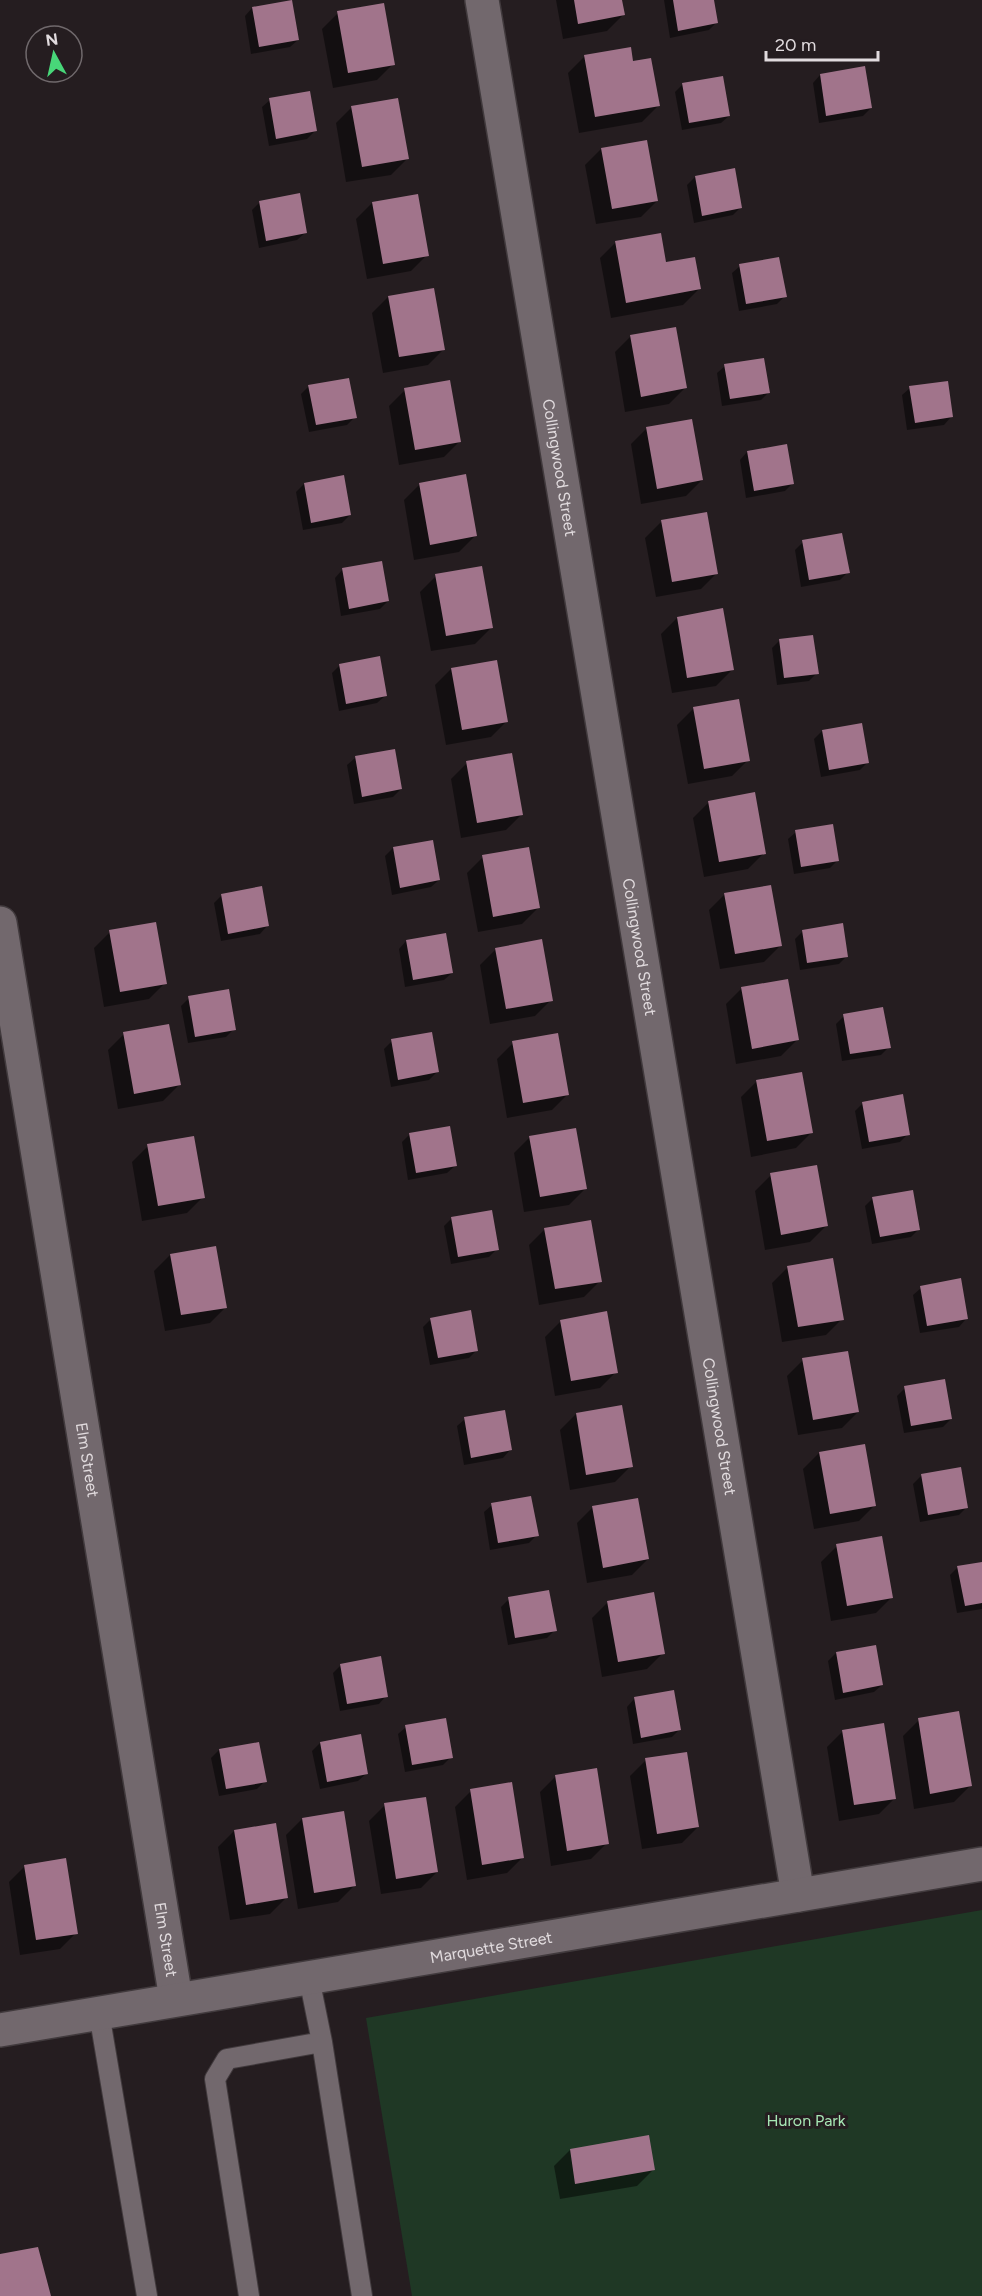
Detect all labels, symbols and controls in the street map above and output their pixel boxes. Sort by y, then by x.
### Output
north arrow [24,24,84,84]
scale bar [766,24,878,62]
text: N [45,29,59,50]
text: 20 m [775,34,816,56]
street label: Collingwood Street [539,397,580,538]
street label: Collingwood Street [619,877,660,1017]
street label: Collingwood Street [699,1356,740,1497]
street label: Elm Street [72,1421,103,1499]
street label: Elm Street [150,1901,181,1978]
street label: Marquette Street [429,1928,554,1967]
park label: Huron Park [767,2111,846,2130]

